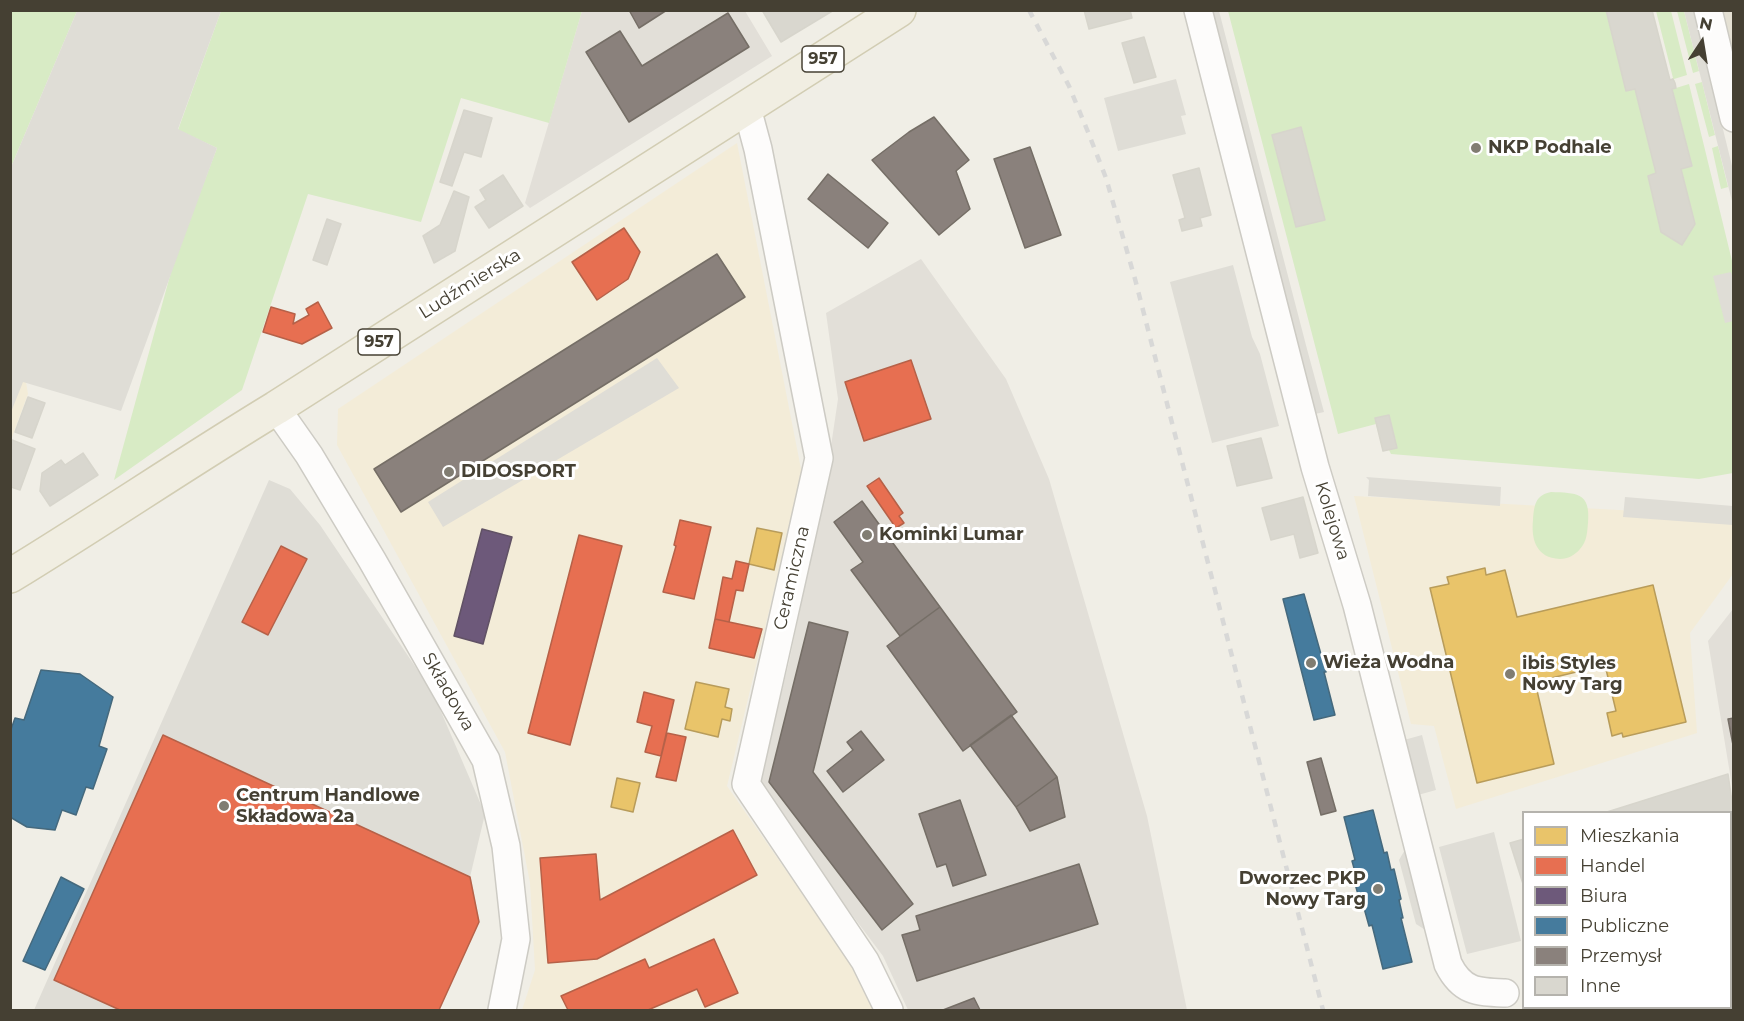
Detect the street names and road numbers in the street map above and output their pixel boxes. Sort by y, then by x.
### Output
road number: 957 [802,46,844,72]
street label: Ludźmierska [415,244,525,324]
road number: 957 [358,329,400,355]
street label: Kolejowa [1310,479,1354,563]
street label: Ceramiczna [770,524,814,632]
street label: Składowa [417,649,479,735]

